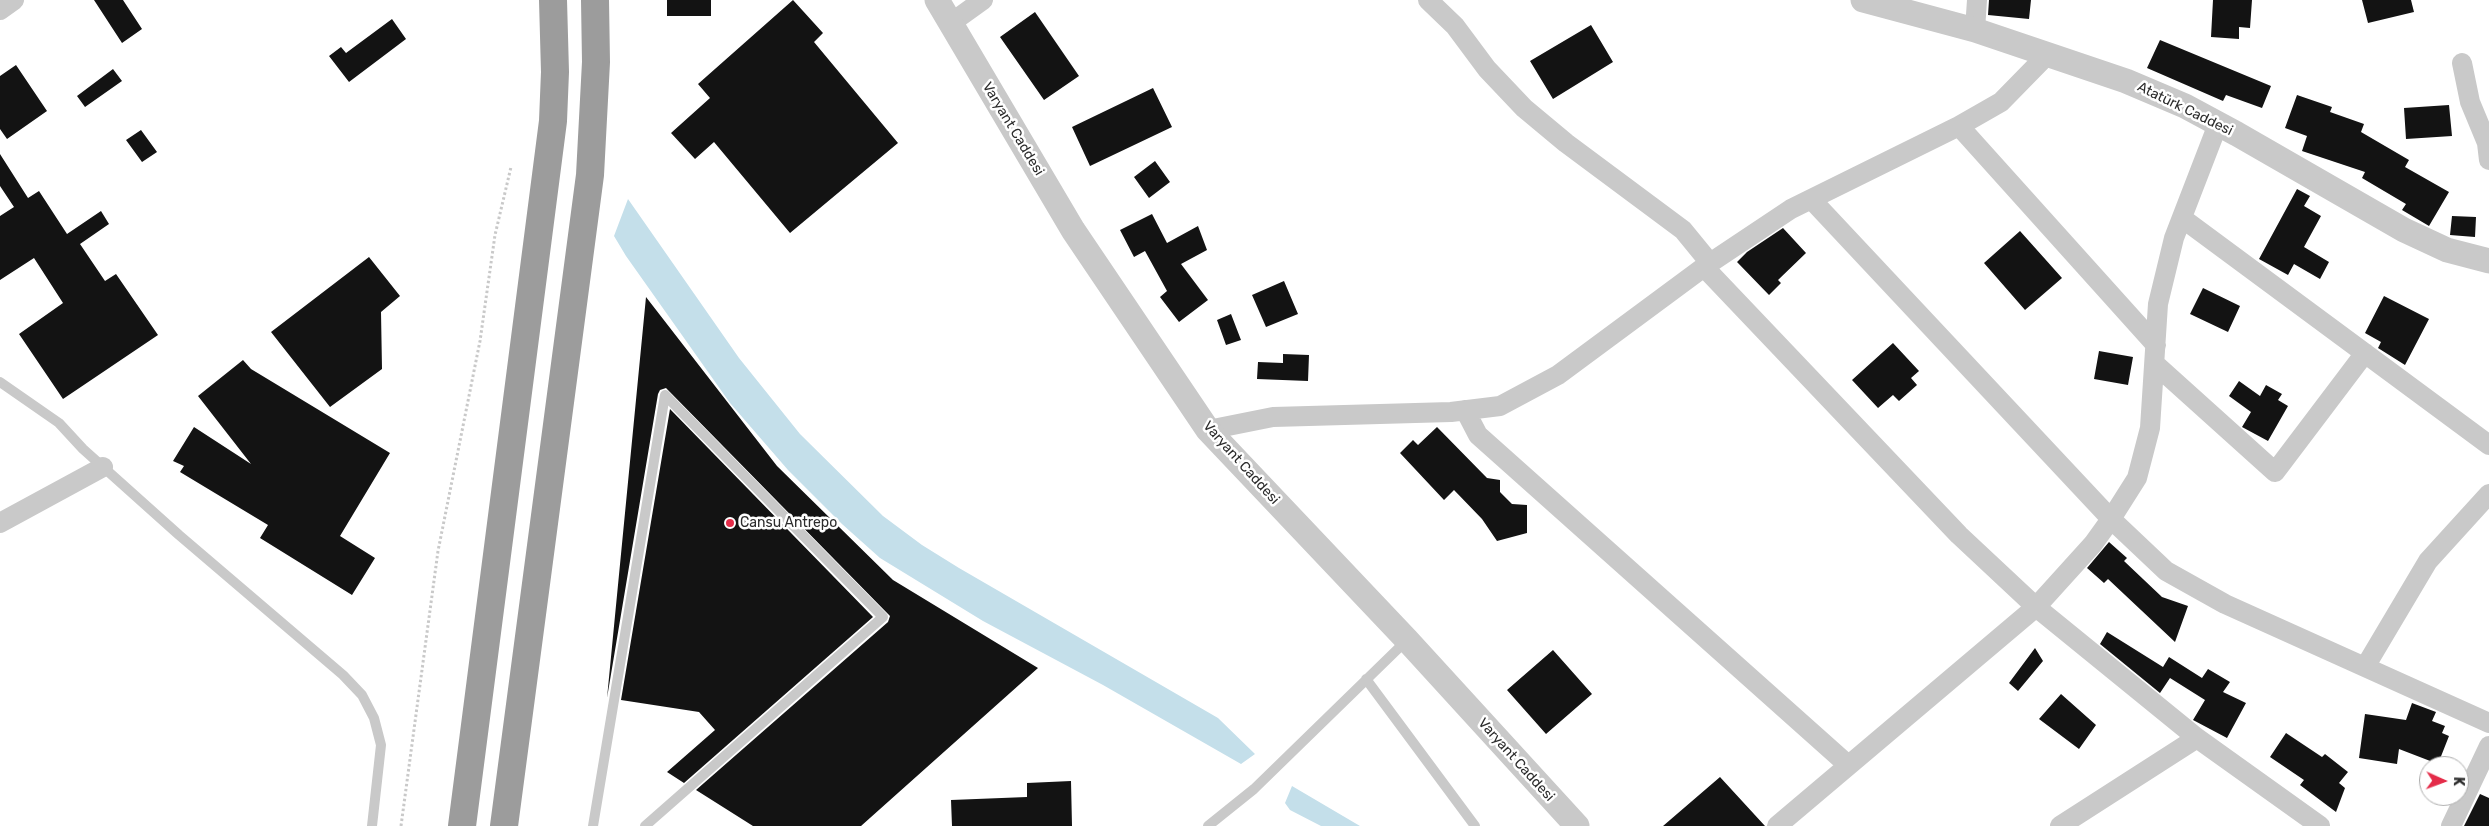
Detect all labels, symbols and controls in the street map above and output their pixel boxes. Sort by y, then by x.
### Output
street label: Varyant Caddesi [979,79,1047,179]
street label: Atatürk Caddesi [2135,79,2235,139]
street label: Varyant Caddesi [1199,418,1283,508]
place label: Cansu Antrepo [740,515,837,531]
marker: Cansu Antrepo [724,517,736,529]
street label: Varyant Caddesi [1474,715,1558,805]
north arrow [2419,756,2469,806]
text: K [2450,777,2467,786]

